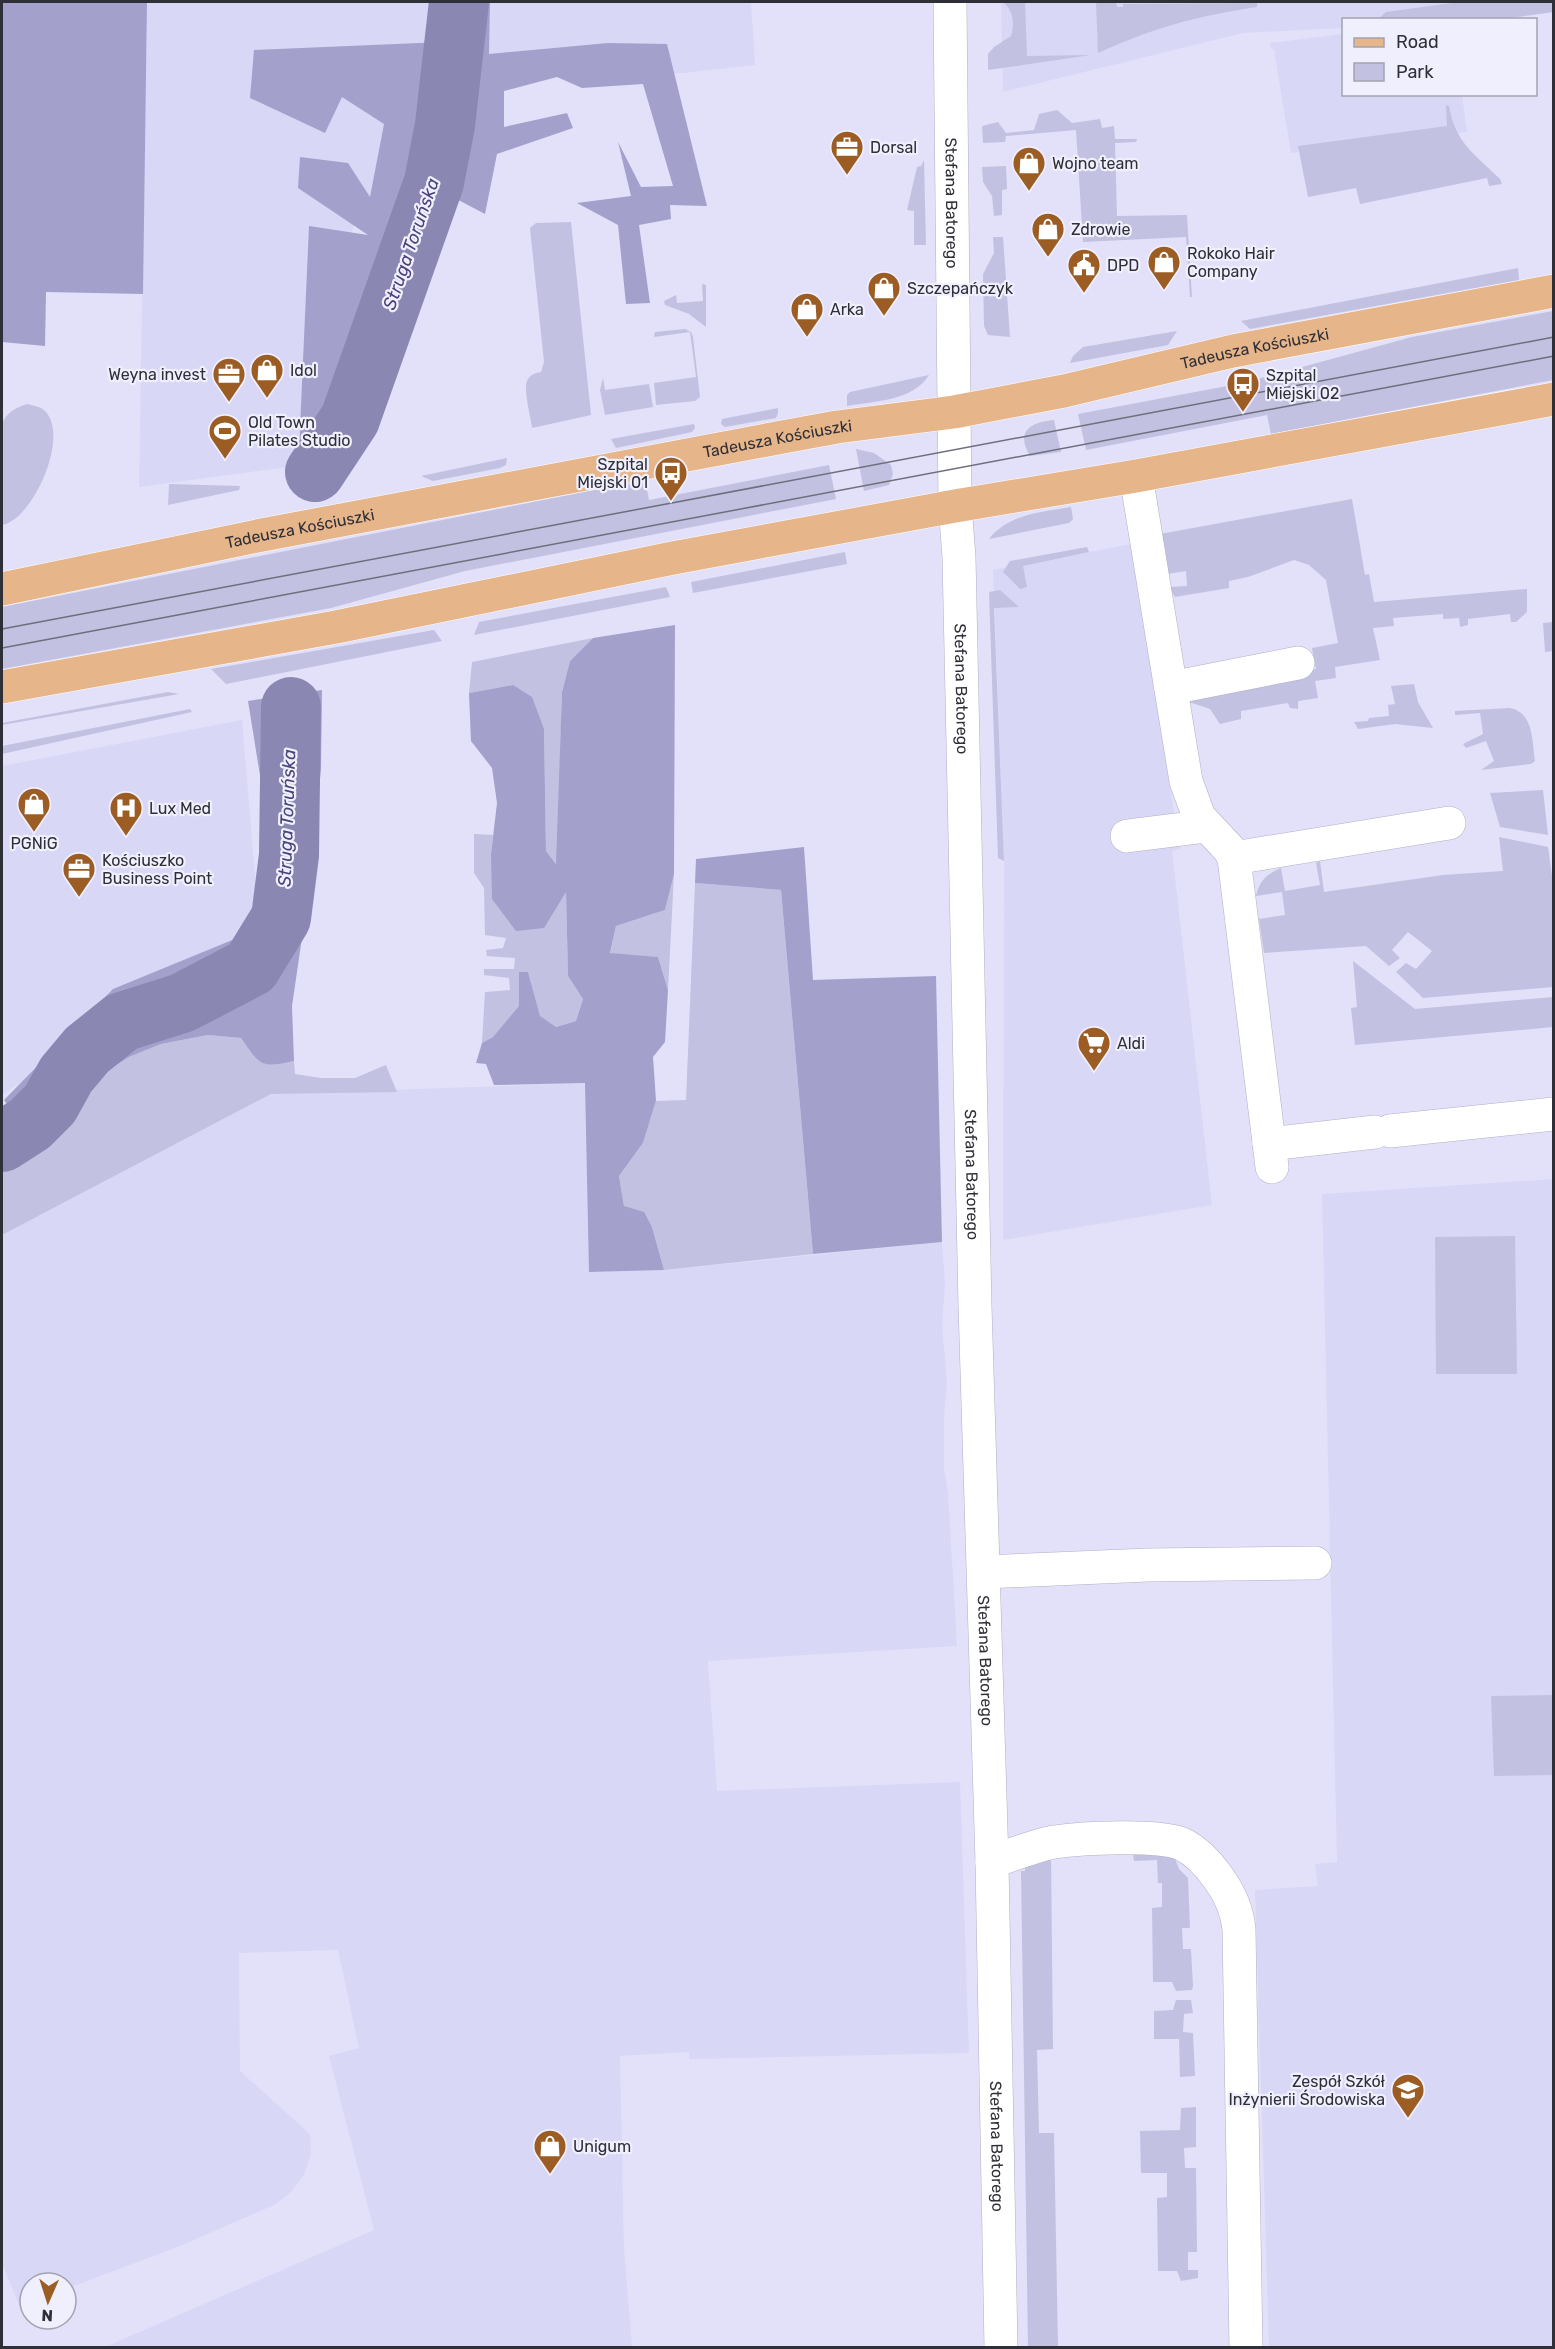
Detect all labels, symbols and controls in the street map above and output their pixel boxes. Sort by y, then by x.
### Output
legend [1342,18,1537,96]
text: Road [1396,31,1439,53]
text: Park [1396,61,1434,83]
office icon: Dorsal [829,129,865,176]
street label: Stefana Batorego [941,137,962,269]
place label: Dorsal [870,138,917,157]
shop icon: Wojno team [1011,145,1047,192]
place label: Wojno team [1052,154,1138,173]
water label: Struga Toruńska [378,175,444,313]
shop icon: Zdrowie [1030,211,1066,258]
place label: Zdrowie [1071,220,1130,239]
shop icon: Rokoko Hair Company [1146,244,1182,291]
place label: Rokoko Hair Company [1187,244,1275,281]
public building icon: DPD [1066,247,1102,294]
place label: DPD [1107,256,1139,275]
shop icon: Szczepańczyk [866,270,902,317]
place label: Szczepańczyk [907,279,1014,298]
shop icon: Arka [789,291,825,338]
place label: Arka [830,300,864,319]
street label: Tadeusza Kościuszki [1179,324,1331,373]
shop icon: Idol [249,352,285,399]
office icon: Weyna invest [211,356,247,403]
place label: Idol [290,361,317,380]
place label: Weyna invest [108,365,206,384]
bus stop icon: Szpital Miejski 02 [1225,366,1261,413]
place label: Szpital Miejski 02 [1266,366,1339,403]
sports icon: Old Town Pilates Studio [207,413,243,460]
place label: Old Town Pilates Studio [248,413,351,450]
street label: Tadeusza Kościuszki [701,416,853,462]
place label: Szpital Miejski 01 [577,455,648,492]
bus stop icon: Szpital Miejski 01 [653,455,689,502]
street label: Tadeusza Kościuszki [224,505,376,552]
street label: Stefana Batorego [950,623,972,755]
water label: Struga Toruńska [274,748,300,887]
shop icon: PGNiG [16,786,52,833]
hospital icon: Lux Med [108,790,144,837]
place label: Lux Med [149,799,211,818]
place label: PGNiG [10,834,58,853]
office icon: Kościuszko Business Point [61,851,97,898]
place label: Kościuszko Business Point [102,851,212,888]
supermarket icon: Aldi [1076,1025,1112,1072]
place label: Aldi [1117,1034,1145,1053]
street label: Stefana Batorego [961,1109,983,1240]
street label: Stefana Batorego [974,1595,997,1726]
place label: Zespół Szkół Inżynierii Środowiska [1228,2072,1386,2109]
school or university icon: Zespół Szkół Inżynierii Środowiska [1390,2072,1426,2119]
street label: Stefana Batorego [986,2081,1007,2212]
shop icon: Unigum [532,2128,568,2175]
place label: Unigum [573,2137,631,2156]
north arrow [18,2271,78,2331]
text: N [41,2306,53,2325]

